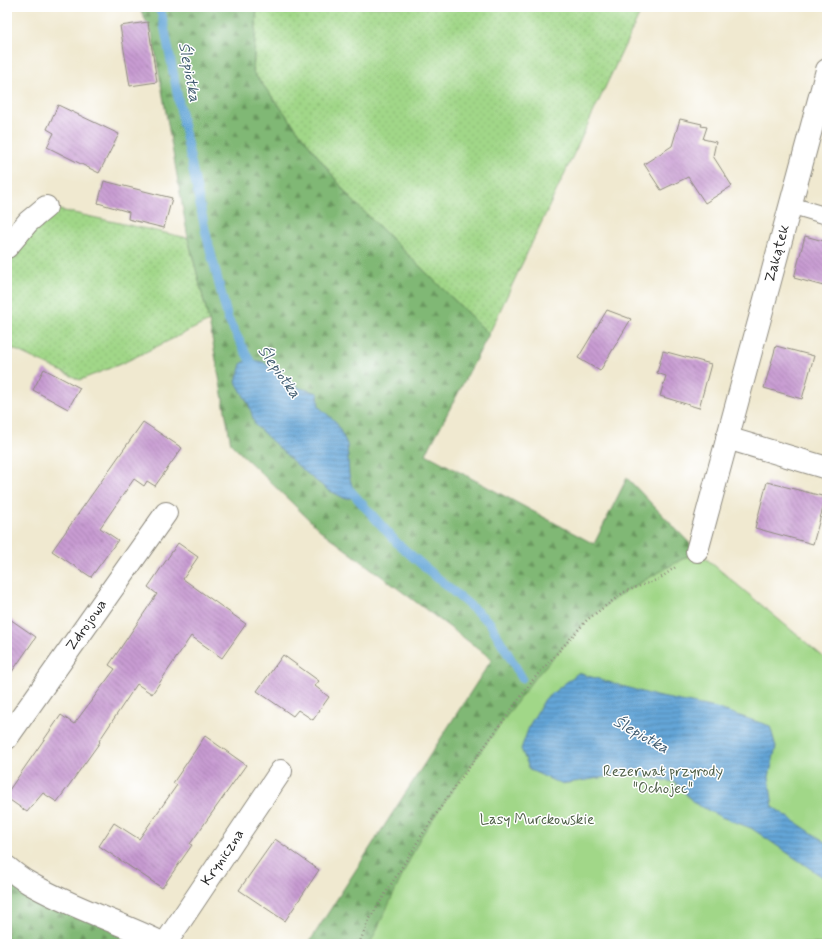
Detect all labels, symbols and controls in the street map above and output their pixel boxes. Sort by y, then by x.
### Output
water label: Ślepiotka [173,40,205,104]
street label: Zakątek [760,222,795,285]
water label: Ślepiotka [253,341,305,403]
street label: Zdrojowa [61,595,112,655]
water label: Ślepiotka [609,711,673,759]
park label: Rezerwat przyrody "Ochojec" [603,762,723,799]
park label: Lasy Murckowskie [480,810,594,830]
street label: Kryniczna [197,825,249,890]

